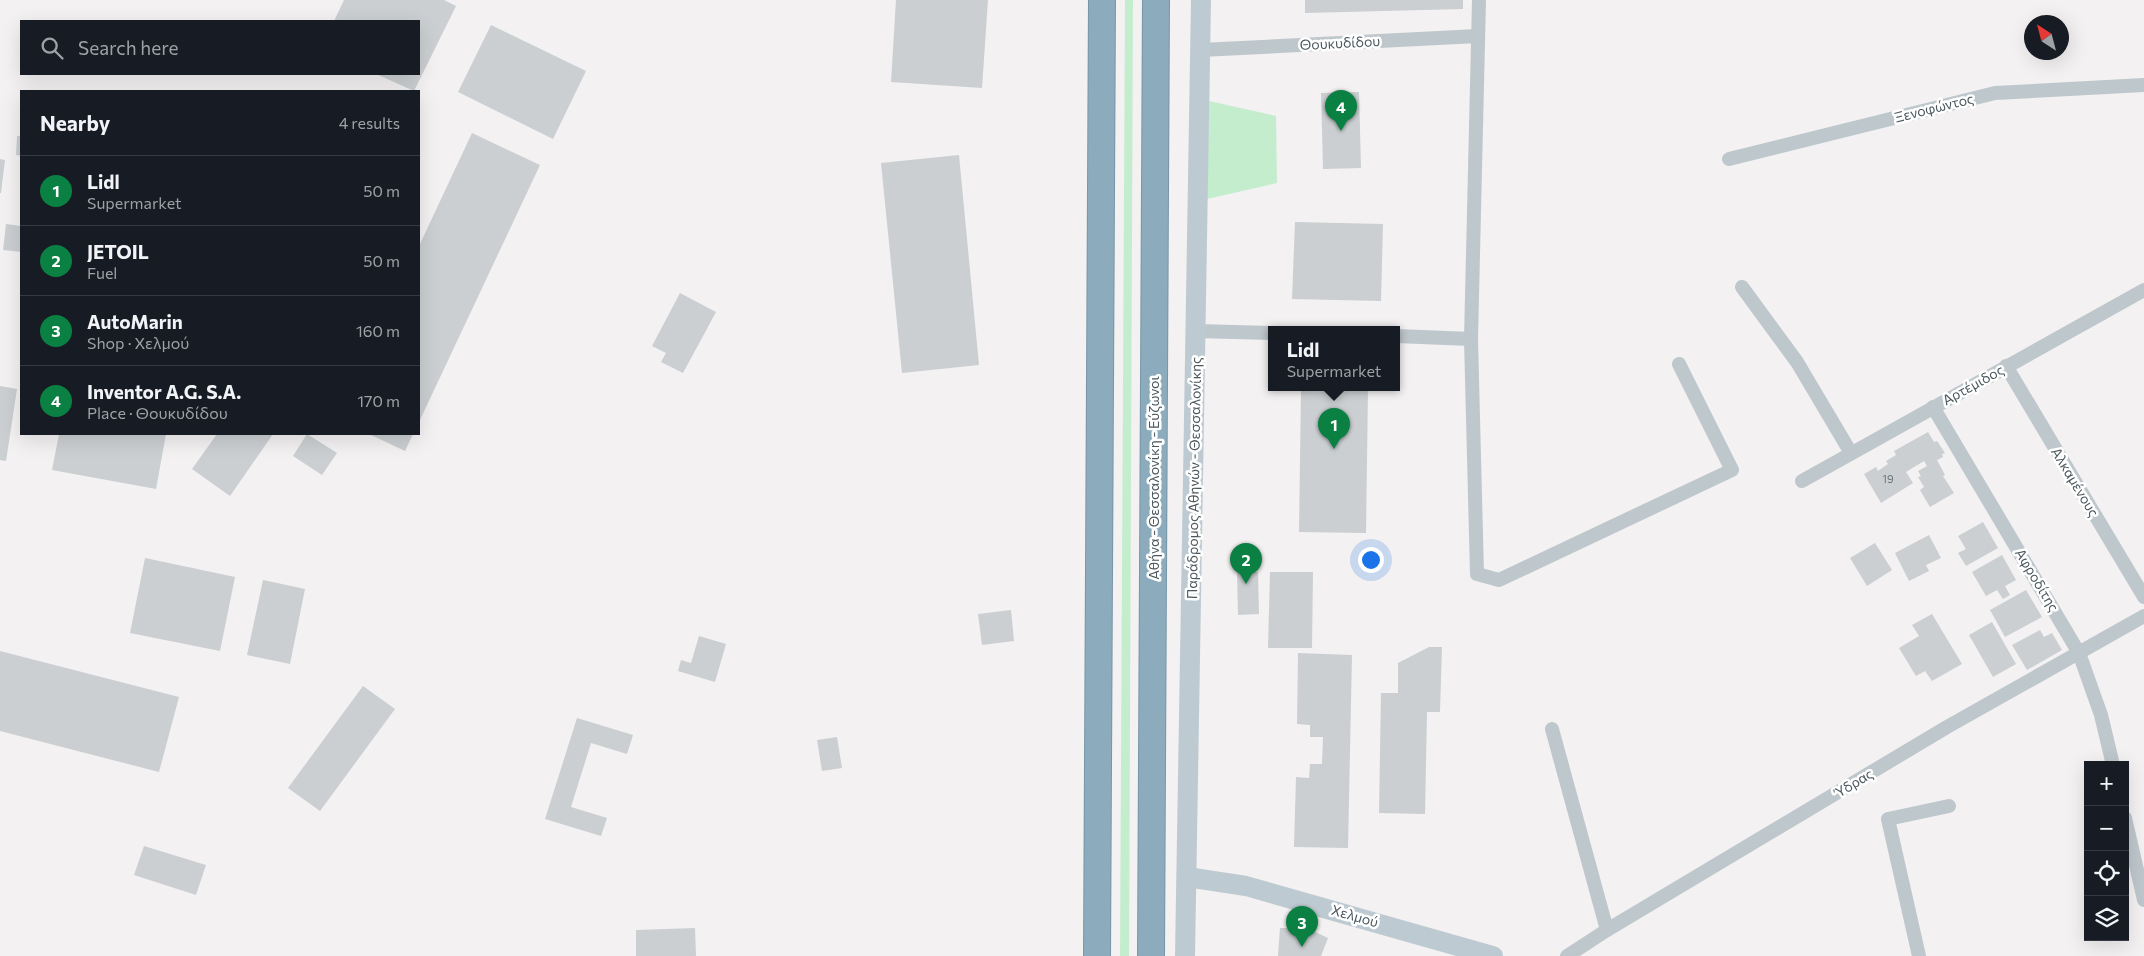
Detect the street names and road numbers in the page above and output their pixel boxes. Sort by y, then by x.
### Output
street label: Θουκυδίδου [1299,32,1381,53]
street label: Ξενοφώντος [1893,89,1975,126]
street label: Παράδρομος Αθηνών - Θεσσαλονίκης [1183,357,1204,599]
street label: Αρτέμιδος [1939,361,2006,408]
street label: Αθήνα - Θεσσαλονίκη - Εύζωνοι [1145,376,1162,580]
street label: Αλκαμένους [2048,444,2103,520]
street label: Αφροδίτης [2012,545,2063,614]
street label: Ύδρας [1830,765,1876,801]
street label: Χελμού [1330,901,1381,930]

